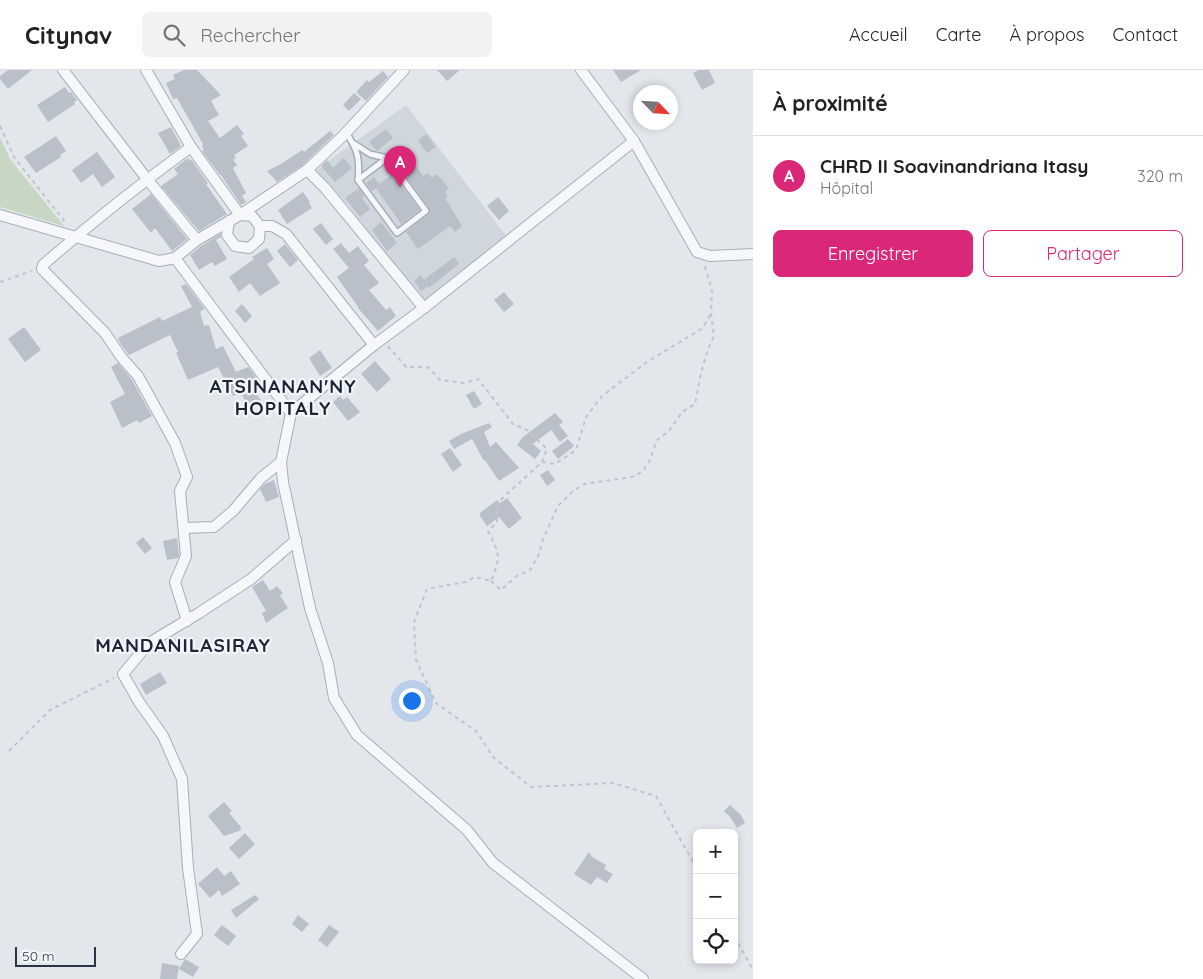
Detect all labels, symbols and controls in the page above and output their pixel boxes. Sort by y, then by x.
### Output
search box [142,12,492,57]
text: Citynav [25,20,112,50]
icon: search [160,21,188,49]
text: Rechercher [200,23,301,47]
text: Accueil [849,23,908,46]
text: Carte [936,23,981,46]
text: À propos [1009,23,1085,46]
text: Contact [1113,23,1178,46]
north arrow [633,85,678,130]
text: À proximité [773,90,888,116]
pin: A [384,146,416,187]
text: CHRD II Soavinandriana Itasy [820,154,1088,178]
text: A [784,166,794,186]
text: 320 m [1137,166,1183,186]
text: Hôpital [820,178,873,198]
button: Enregistrer [773,230,973,277]
button: Partager [983,230,1183,277]
district label: ATSINANAN'NY HOPITALY [209,374,357,420]
district label: MANDANILASIRAY [95,633,271,657]
your location [399,688,425,714]
map controls [693,829,738,964]
button: + [693,829,738,874]
button: − [693,874,738,919]
button: locate [693,919,738,964]
scale bar [15,944,96,967]
text: 50 m [22,947,55,965]

